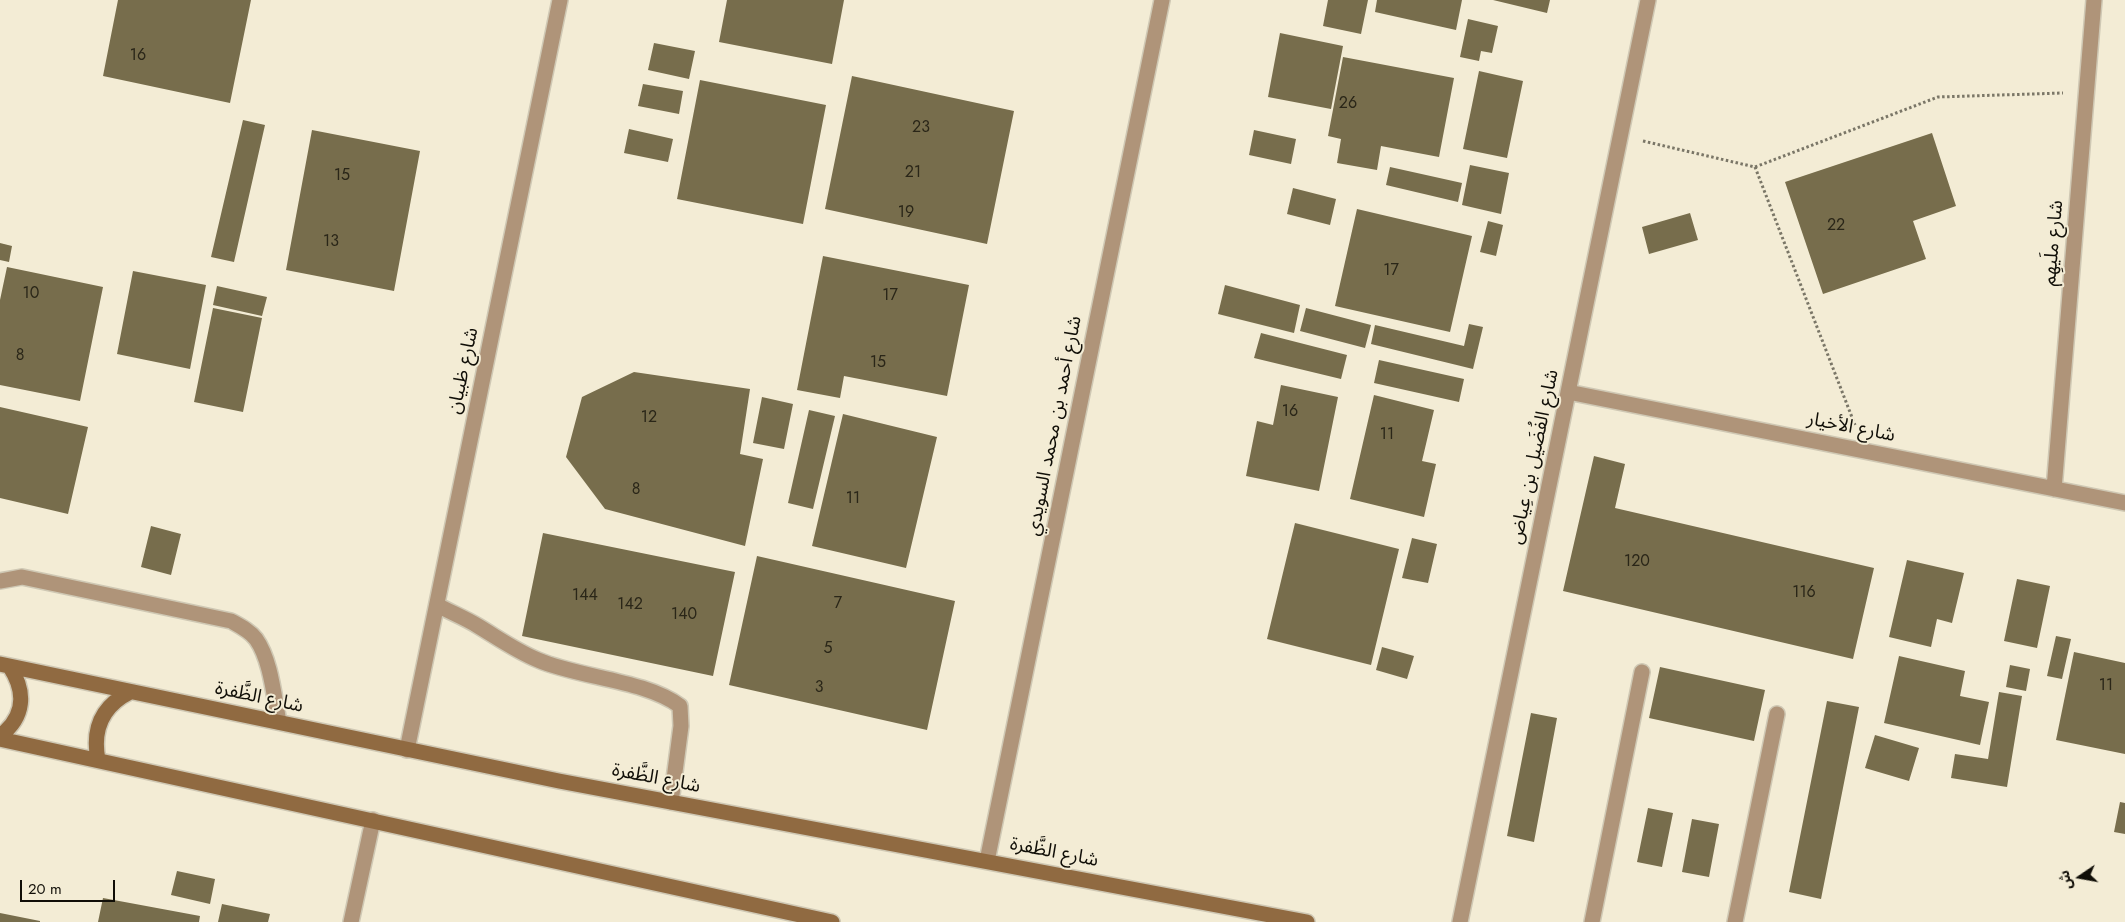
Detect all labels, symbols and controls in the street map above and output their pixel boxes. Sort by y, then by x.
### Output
house number: 16 [130,46,146,66]
house number: 26 [1339,94,1357,114]
house number: 23 [912,118,930,138]
house number: 21 [905,163,921,183]
house number: 15 [334,166,350,186]
street label: شارع ملَيهِم [2039,199,2069,287]
house number: 19 [898,203,914,223]
house number: 22 [1827,216,1845,236]
house number: 13 [323,232,339,252]
house number: 17 [1383,261,1399,281]
house number: 10 [23,284,39,304]
house number: 17 [882,286,898,306]
street label: شارع أحمد بن محمد السويدي [1022,314,1088,538]
street label: شارع ظبيان [444,326,484,416]
house number: 8 [16,346,24,366]
house number: 15 [870,353,886,373]
street label: شارع الفُضَيل بن عِياض [1505,368,1565,546]
house number: 16 [1282,402,1298,422]
house number: 12 [641,408,657,428]
street label: شارع الأخيار [1805,408,1897,448]
house number: 11 [1380,425,1394,445]
house number: 8 [632,480,640,500]
house number: 11 [846,489,860,509]
house number: 120 [1624,552,1650,572]
house number: 116 [1792,583,1816,603]
house number: 144 [572,586,598,606]
house number: 7 [834,594,842,614]
house number: 142 [617,595,643,615]
house number: 140 [671,605,697,625]
house number: 5 [823,639,833,659]
house number: 11 [2099,676,2113,696]
street label: شارع الظَّفرة [213,678,305,718]
house number: 3 [815,678,823,698]
street label: شارع الظَّفرة [610,759,702,799]
street label: شارع الظَّفرة [1008,833,1100,873]
north arrow [2055,852,2105,902]
text: ش [2054,869,2077,892]
scale bar [22,870,118,902]
text: 20 m [28,878,62,900]

